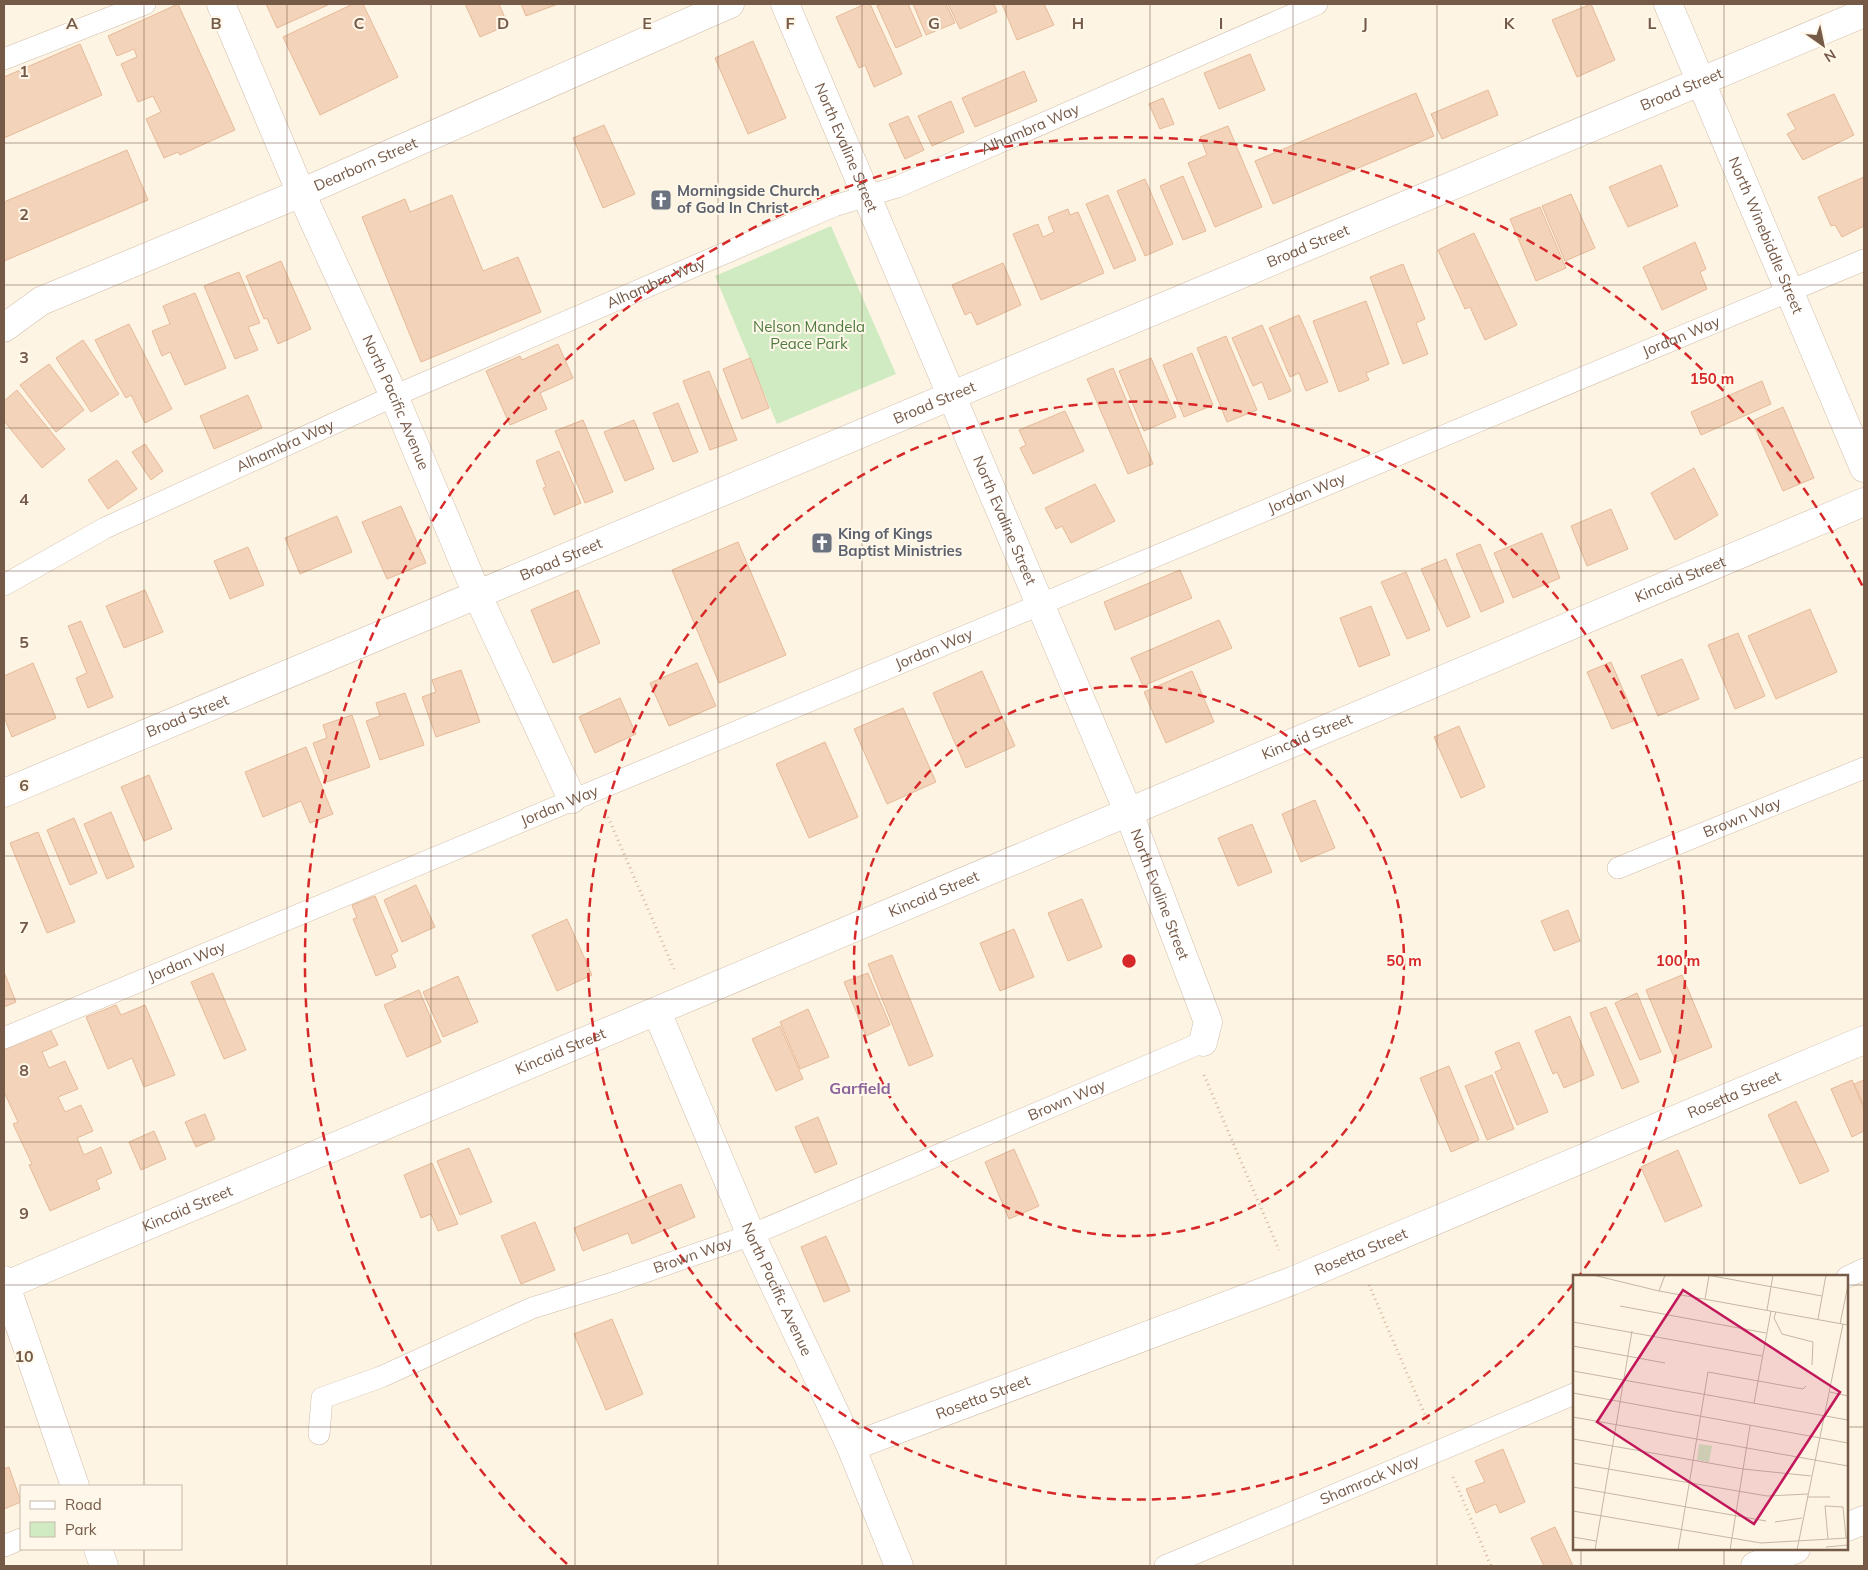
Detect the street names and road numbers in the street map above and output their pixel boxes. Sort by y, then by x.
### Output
street label: Broad Street [1637,63,1725,115]
street label: North Evaline Street [811,80,882,215]
street label: Alhambra Way [978,99,1082,158]
street label: Dearborn Street [311,133,420,195]
street label: North Winebiddle Street [1725,154,1808,316]
street label: Broad Street [1264,220,1352,271]
street label: Alhambra Way [603,253,708,312]
street label: Jordan Way [1639,311,1723,361]
street label: North Pacific Avenue [358,332,434,472]
street label: Broad Street [890,377,978,428]
street label: Alhambra Way [233,415,337,476]
street label: North Evaline Street [969,453,1041,588]
street label: Jordan Way [1265,468,1348,517]
street label: Broad Street [517,533,605,585]
street label: Kincaid Street [1632,552,1728,606]
street label: Jordan Way [892,624,975,673]
street label: Broad Street [143,690,231,741]
street label: Kincaid Street [1259,709,1355,764]
street label: Jordan Way [518,781,601,830]
street label: Brown Way [1700,793,1784,841]
street label: North Evaline Street [1127,826,1194,962]
street label: Kincaid Street [886,866,982,921]
street label: Jordan Way [145,936,228,986]
street label: Kincaid Street [512,1023,608,1078]
street label: Rosetta Street [1685,1066,1783,1122]
street label: Brown Way [1025,1075,1108,1125]
street label: Kincaid Street [139,1181,235,1236]
street label: North Pacific Avenue [738,1219,817,1359]
street label: Rosetta Street [1311,1223,1410,1280]
street label: Brown Way [651,1232,735,1277]
street label: Rosetta Street [933,1370,1033,1423]
street label: Shamrock Way [1317,1450,1422,1509]

